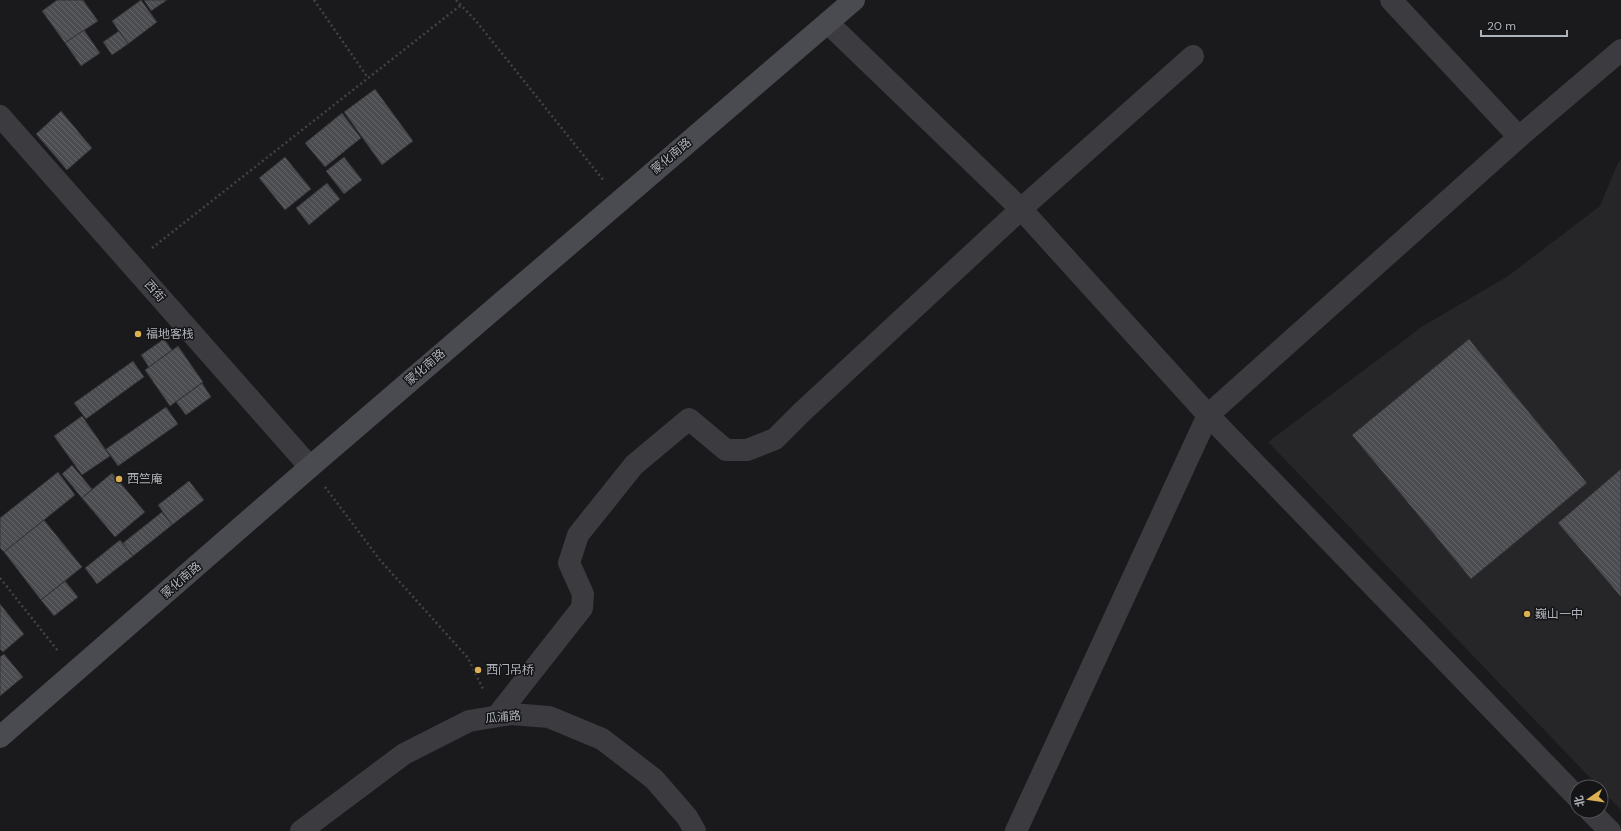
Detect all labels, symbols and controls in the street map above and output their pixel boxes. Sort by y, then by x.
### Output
scale bar [1481,12,1567,38]
text: 20 m [1487,18,1516,34]
street label: 蒙化南路 [647,134,695,178]
street label: 西街 [141,277,169,305]
place label: 福地客栈 [146,326,194,342]
marker: 福地客栈 [133,329,143,339]
street label: 蒙化南路 [402,345,448,389]
place label: 西竺庵 [127,471,163,487]
marker: 西竺庵 [114,474,124,484]
street label: 蒙化南路 [158,558,204,602]
place label: 巍山一中 [1535,606,1583,622]
marker: 巍山一中 [1522,609,1532,619]
place label: 西门吊桥 [486,662,534,678]
marker: 西门吊桥 [473,665,483,675]
street label: 瓜浦路 [484,707,522,727]
north arrow [1569,779,1609,819]
text: 北 [1571,794,1587,808]

